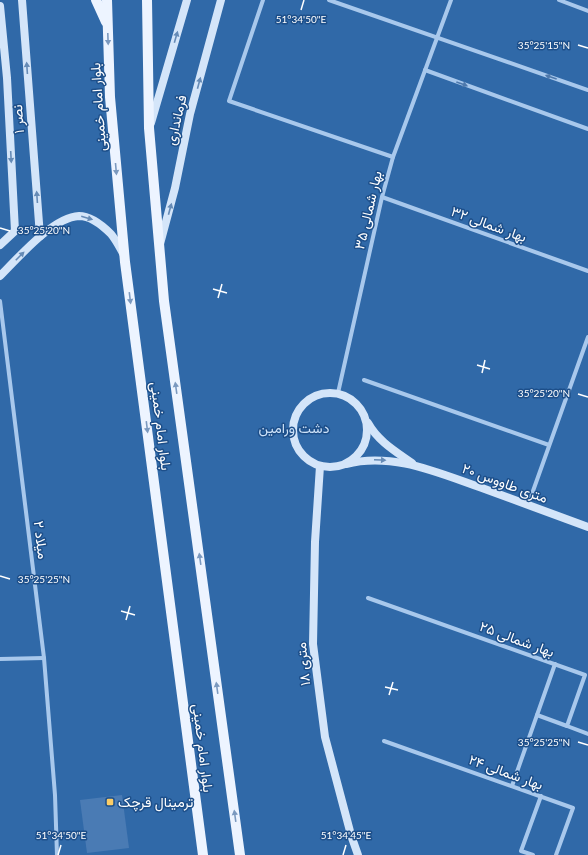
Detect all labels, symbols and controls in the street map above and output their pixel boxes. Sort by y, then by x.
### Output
text: 51°34'50"E [276,13,326,25]
one-way arrow [173,31,179,43]
one-way arrow [104,33,111,45]
text: 35°25'15"N [518,39,570,51]
one-way arrow [24,62,31,74]
street label: بلوار امام خمینی [86,62,110,152]
one-way arrow [545,73,557,79]
one-way arrow [196,76,202,89]
one-way arrow [456,81,468,87]
street label: فرمانداری [161,93,191,147]
street label: نصر ۱ [8,104,28,134]
one-way arrow [8,151,15,163]
one-way arrow [113,163,120,175]
street label: بهار شمالی ۳۵ [350,169,386,251]
one-way arrow [33,191,40,203]
street label: بهار شمالی ۳۲ [449,202,529,246]
one-way arrow [167,203,173,216]
one-way arrow [81,215,93,221]
text: 35°25'20"N [18,224,70,236]
one-way arrow [15,251,25,261]
one-way arrow [127,292,133,304]
street label: بلوار امام خمینی [147,381,175,471]
one-way arrow [173,382,179,394]
text: 35°25'20"N [518,387,570,399]
park label: دشت ورامین [259,419,330,437]
one-way arrow [144,421,150,433]
one-way arrow [374,457,386,464]
street label: ۲۰ متری طاووس [460,459,550,507]
street label: میلاد ۲ [31,520,52,560]
one-way arrow [196,553,203,565]
text: 35°25'25"N [18,573,70,585]
street label: بهار شمالی ۲۵ [477,617,557,661]
street label: ۱۸ متری [292,641,314,687]
one-way arrow [214,681,220,694]
street label: بلوار امام خمینی [189,703,217,793]
text: 35°25'25"N [518,736,570,748]
street label: بهار شمالی ۲۴ [466,750,546,794]
place label: ترمینال قرچک [118,793,193,812]
marker: ترمینال قرچک [105,797,115,807]
one-way arrow [232,810,238,822]
text: 51°34'50"E [36,829,86,841]
text: 51°34'45"E [321,829,371,841]

